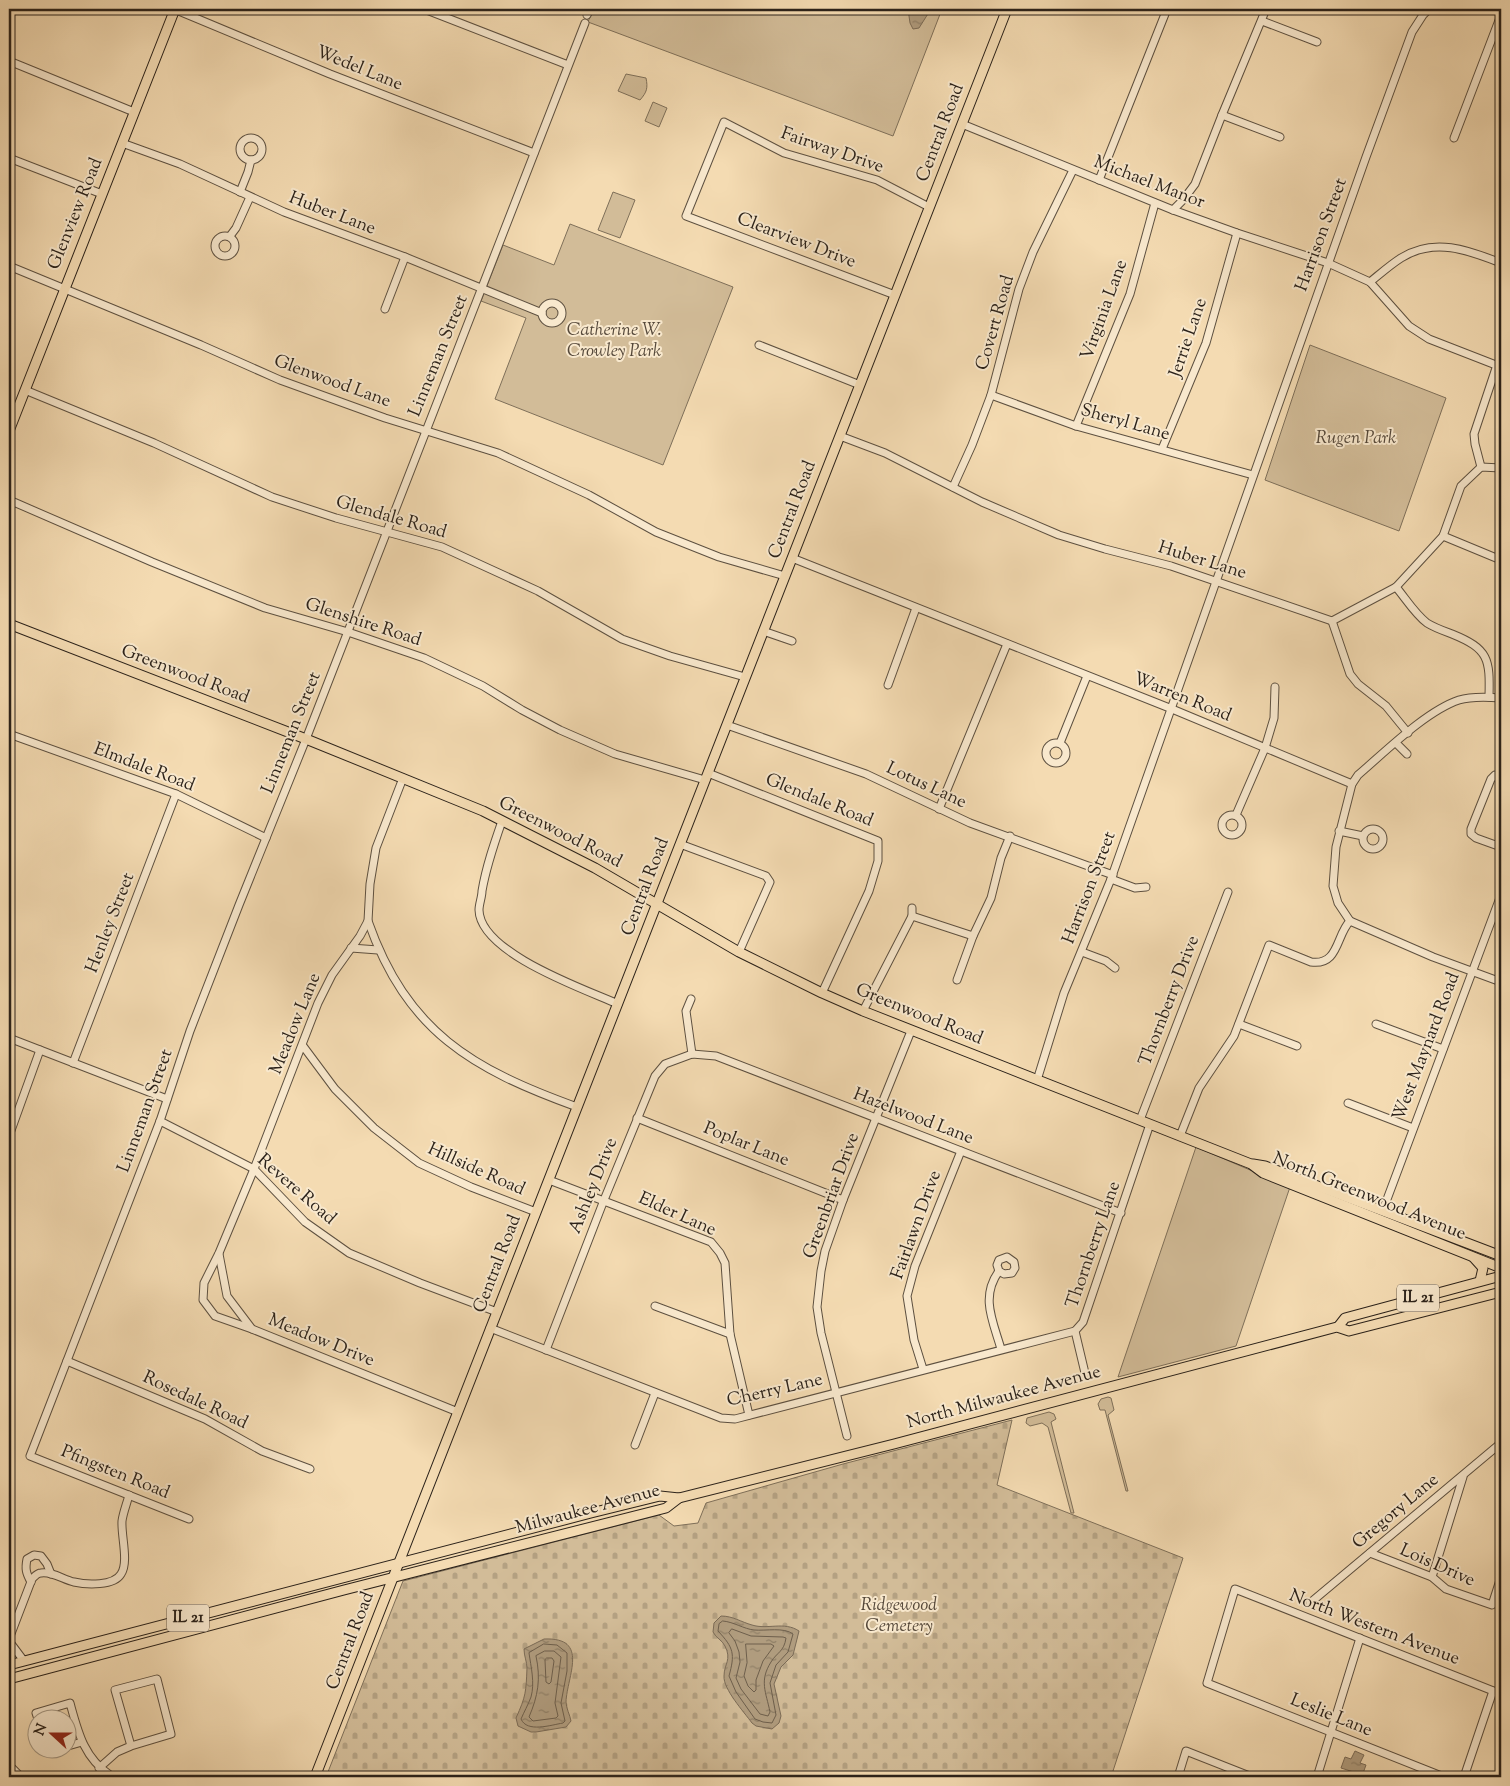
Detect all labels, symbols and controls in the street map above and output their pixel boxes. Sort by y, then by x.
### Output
street label: Wedel Lane [312,40,406,98]
street label: Central Road [910,80,972,186]
street label: Fairway Drive [777,121,887,181]
street label: Michael Manor [1090,150,1209,216]
street label: Glenview Road [42,154,110,274]
street label: Harrison Street [1289,175,1355,295]
street label: Huber Lane [285,186,379,242]
street label: Clearview Drive [733,206,859,276]
street label: Virginia Lane [1075,256,1135,364]
street label: Covert Road [970,272,1022,374]
street label: Linneman Street [403,291,475,421]
street label: Jerrie Lane [1163,295,1215,382]
park label: Catherine W. Crowley Park [567,318,661,365]
street label: Glenwood Lane [270,349,394,415]
street label: Sheryl Lane [1077,398,1173,448]
park label: Rugen Park [1316,426,1396,452]
street label: Central Road [762,457,824,563]
street label: Glendale Road [332,490,450,546]
street label: Huber Lane [1155,535,1249,587]
street label: Glenshire Road [302,592,424,654]
street label: Greenwood Road [117,639,253,711]
street label: Warren Road [1129,667,1235,729]
street label: Linneman Street [256,668,328,798]
street label: Elmdale Road [90,737,198,799]
street label: Lotus Lane [882,756,970,816]
street label: Glendale Road [761,768,877,834]
street label: Greenwood Road [494,791,626,875]
street label: Harrison Street [1057,828,1123,948]
street label: Central Road [615,834,677,940]
street label: Henley Street [80,869,142,977]
street label: Thornberry Drive [1133,932,1207,1070]
street label: Meadow Lane [264,969,328,1079]
street label: West Maynard Road [1387,969,1467,1125]
street label: Greenwood Road [851,978,987,1052]
street label: Linneman Street [112,1046,180,1176]
street label: Hazelwood Lane [849,1082,977,1152]
street label: Poplar Lane [699,1116,793,1174]
street label: Greenbriar Drive [797,1129,867,1263]
street label: Ashley Drive [563,1134,625,1238]
street label: Hillside Road [423,1137,529,1203]
street label: North Greenwood Avenue [1268,1146,1470,1248]
street label: Revere Road [251,1148,341,1232]
street label: Fairlawn Drive [885,1167,949,1283]
street label: Thornberry Lane [1060,1178,1128,1312]
street label: Elder Lane [634,1186,720,1244]
street label: Central Road [467,1211,529,1317]
road number: IL 21 [1397,1285,1439,1312]
street label: Meadow Drive [264,1308,378,1374]
street label: North Milwaukee Avenue [904,1360,1104,1436]
street label: Rosedale Road [138,1365,252,1437]
street label: Cherry Lane [725,1367,825,1415]
street label: Pfingsten Road [57,1439,173,1507]
street label: Gregory Lane [1347,1468,1445,1556]
street label: Milwaukee Avenue [513,1478,663,1542]
street label: Lois Drive [1395,1538,1479,1594]
street label: North Western Avenue [1285,1583,1463,1673]
street label: Central Road [320,1588,382,1694]
park label: Ridgewood Cemetery [861,1593,937,1640]
road number: IL 21 [167,1605,209,1632]
street label: Leslie Lane [1286,1688,1376,1744]
north arrow [28,1708,78,1758]
text: N [30,1721,53,1739]

